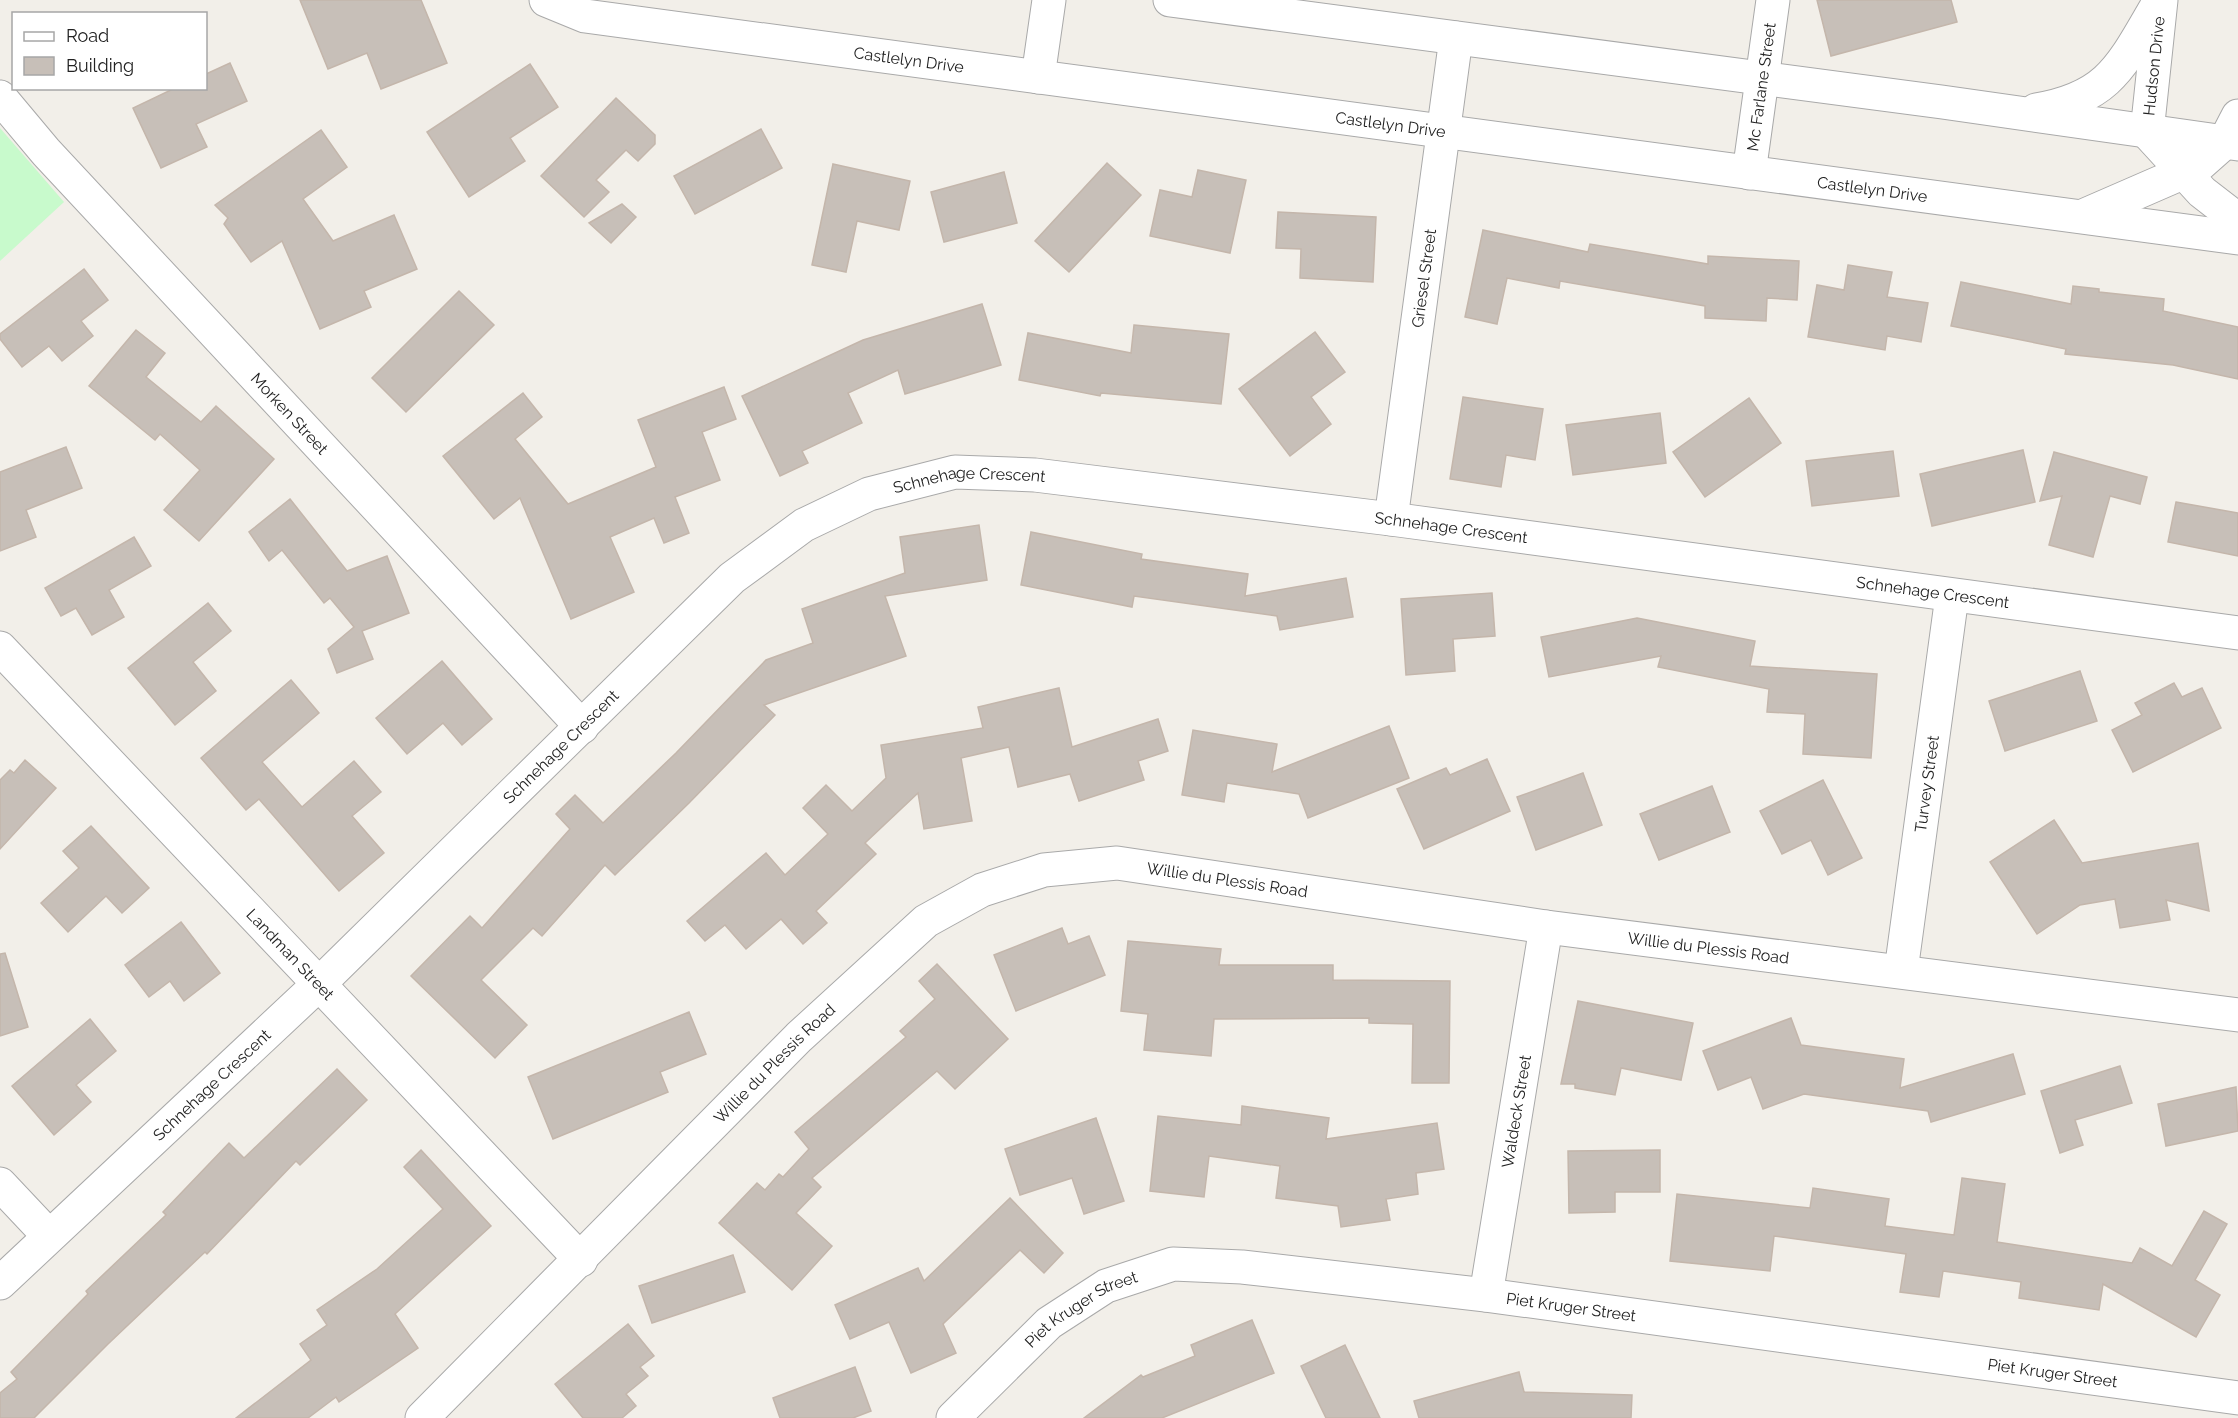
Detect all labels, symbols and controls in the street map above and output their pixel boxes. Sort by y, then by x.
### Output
legend [12,12,207,90]
street label: Hudson Drive [2139,15,2169,117]
street label: Mc Farlane Street [1743,21,1779,152]
text: Road [66,25,109,46]
street label: Castlelyn Drive [853,43,965,76]
text: Building [66,55,134,76]
street label: Castlelyn Drive [1334,107,1447,141]
street label: Castlelyn Drive [1816,172,1929,206]
street label: Griesel Street [1407,227,1440,329]
street label: Morken Street [247,369,333,458]
street label: Schnehage Crescent [891,463,1047,497]
street label: Schnehage Crescent [1374,508,1529,547]
street label: Schnehage Crescent [1855,572,2011,612]
street label: Schnehage Crescent [499,685,623,807]
street label: Turvey Street [1910,733,1943,833]
street label: Willie du Plessis Road [1146,858,1309,901]
street label: Landman Street [243,904,339,1004]
street label: Willie du Plessis Road [1627,928,1790,967]
street label: Willie du Plessis Road [710,999,839,1127]
street label: Schnehage Crescent [149,1025,275,1144]
street label: Waldeck Street [1497,1053,1535,1169]
street label: Piet Kruger Street [1021,1267,1140,1351]
street label: Piet Kruger Street [1505,1288,1638,1325]
street label: Piet Kruger Street [1986,1354,2119,1391]

